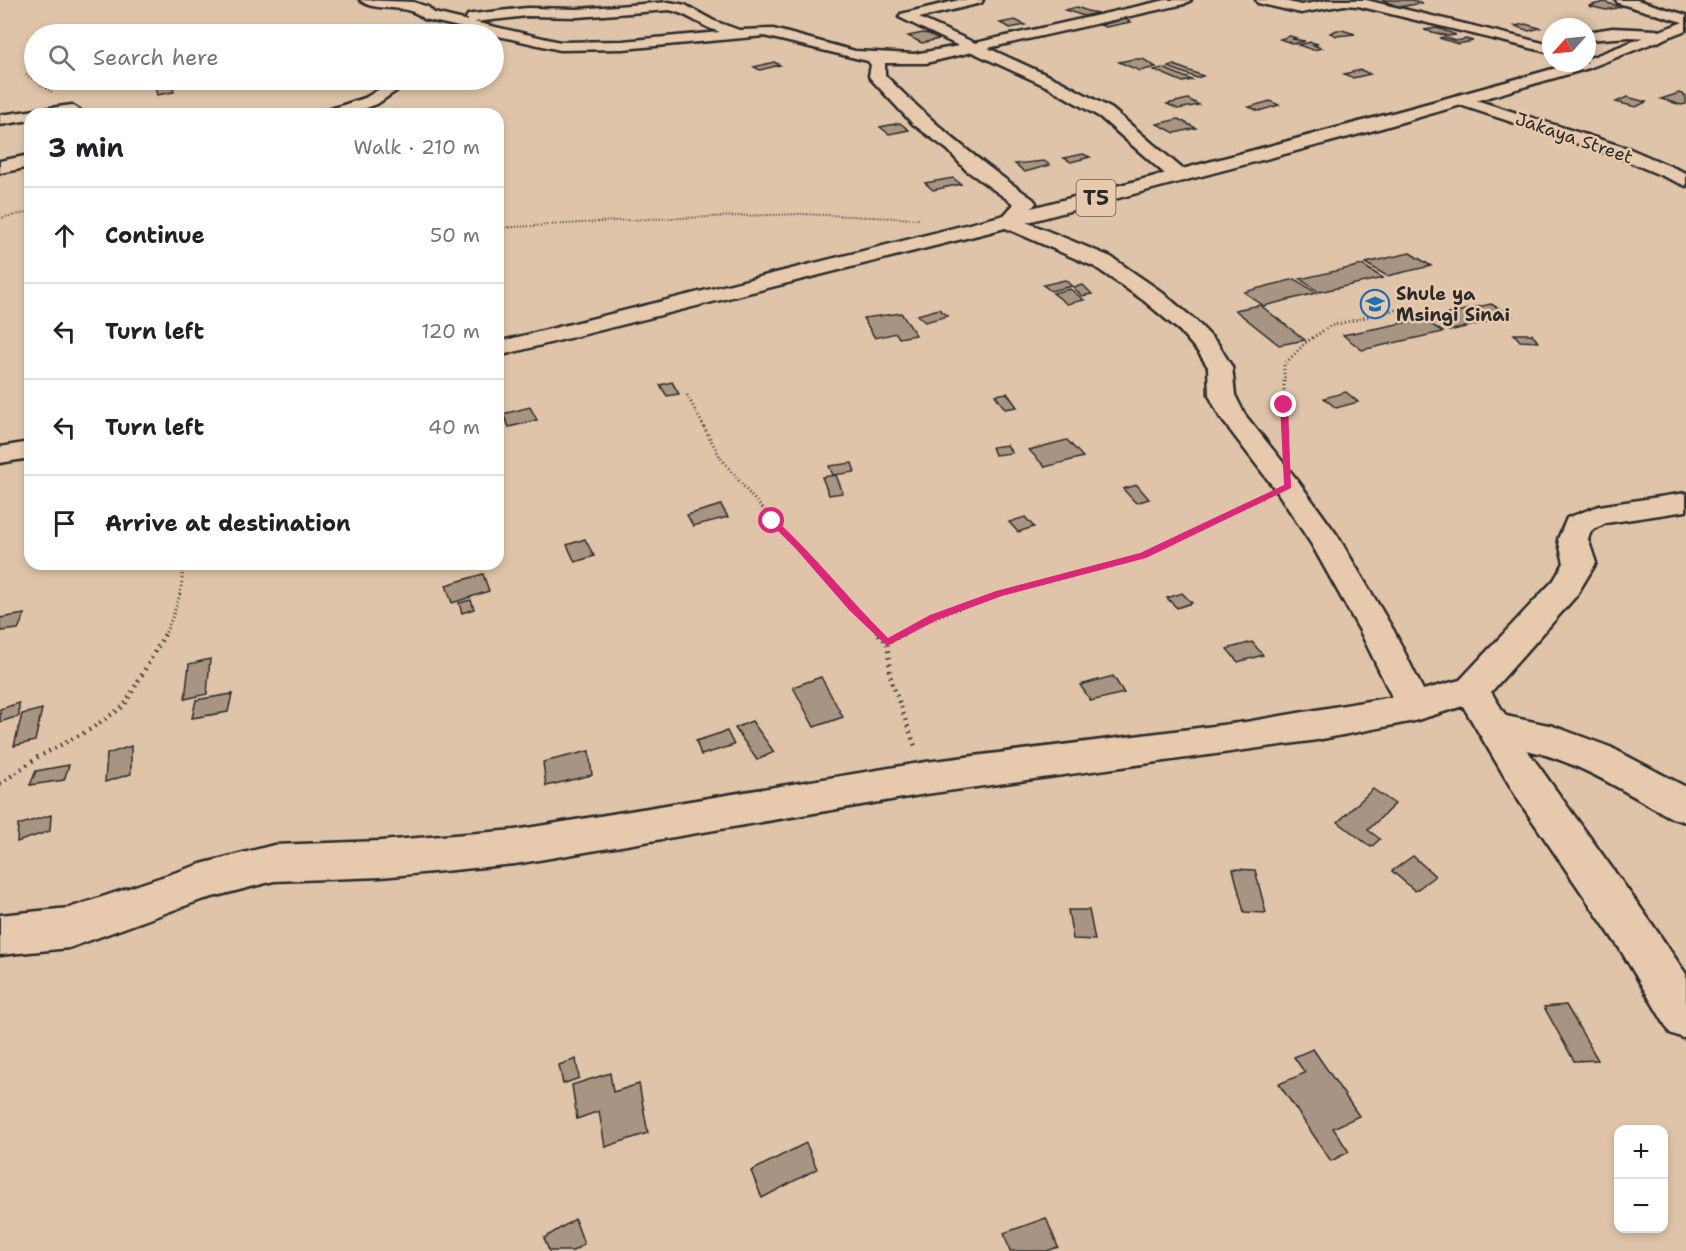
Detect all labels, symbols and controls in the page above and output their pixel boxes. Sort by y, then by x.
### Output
north arrow [1542,18,1596,72]
search box [24,24,504,90]
icon: search [45,41,78,74]
text: Search here [93,43,219,72]
street label: Jakaya Street [1512,107,1636,169]
text: 3 min [48,130,124,165]
text: Walk · 210 m [354,134,480,160]
road number: T5 [1076,180,1116,216]
icon: ahead [48,219,81,252]
text: Continue [105,221,205,250]
text: 50 m [430,222,480,248]
place label: Shule ya Msingi Sinai [1396,282,1510,327]
school or university icon: Shule ya Msingi Sinai [1359,288,1391,320]
icon: left [48,315,81,348]
text: Turn left [105,317,204,346]
text: 120 m [421,318,480,344]
route end [1270,391,1296,417]
icon: left [48,411,81,444]
text: Turn left [105,413,204,442]
text: 40 m [428,414,480,440]
icon: arrive [48,507,81,540]
route start [758,507,784,533]
text: Arrive at destination [105,509,351,538]
map controls [1614,1125,1668,1233]
button: + [1614,1125,1668,1179]
button: − [1614,1179,1668,1233]

